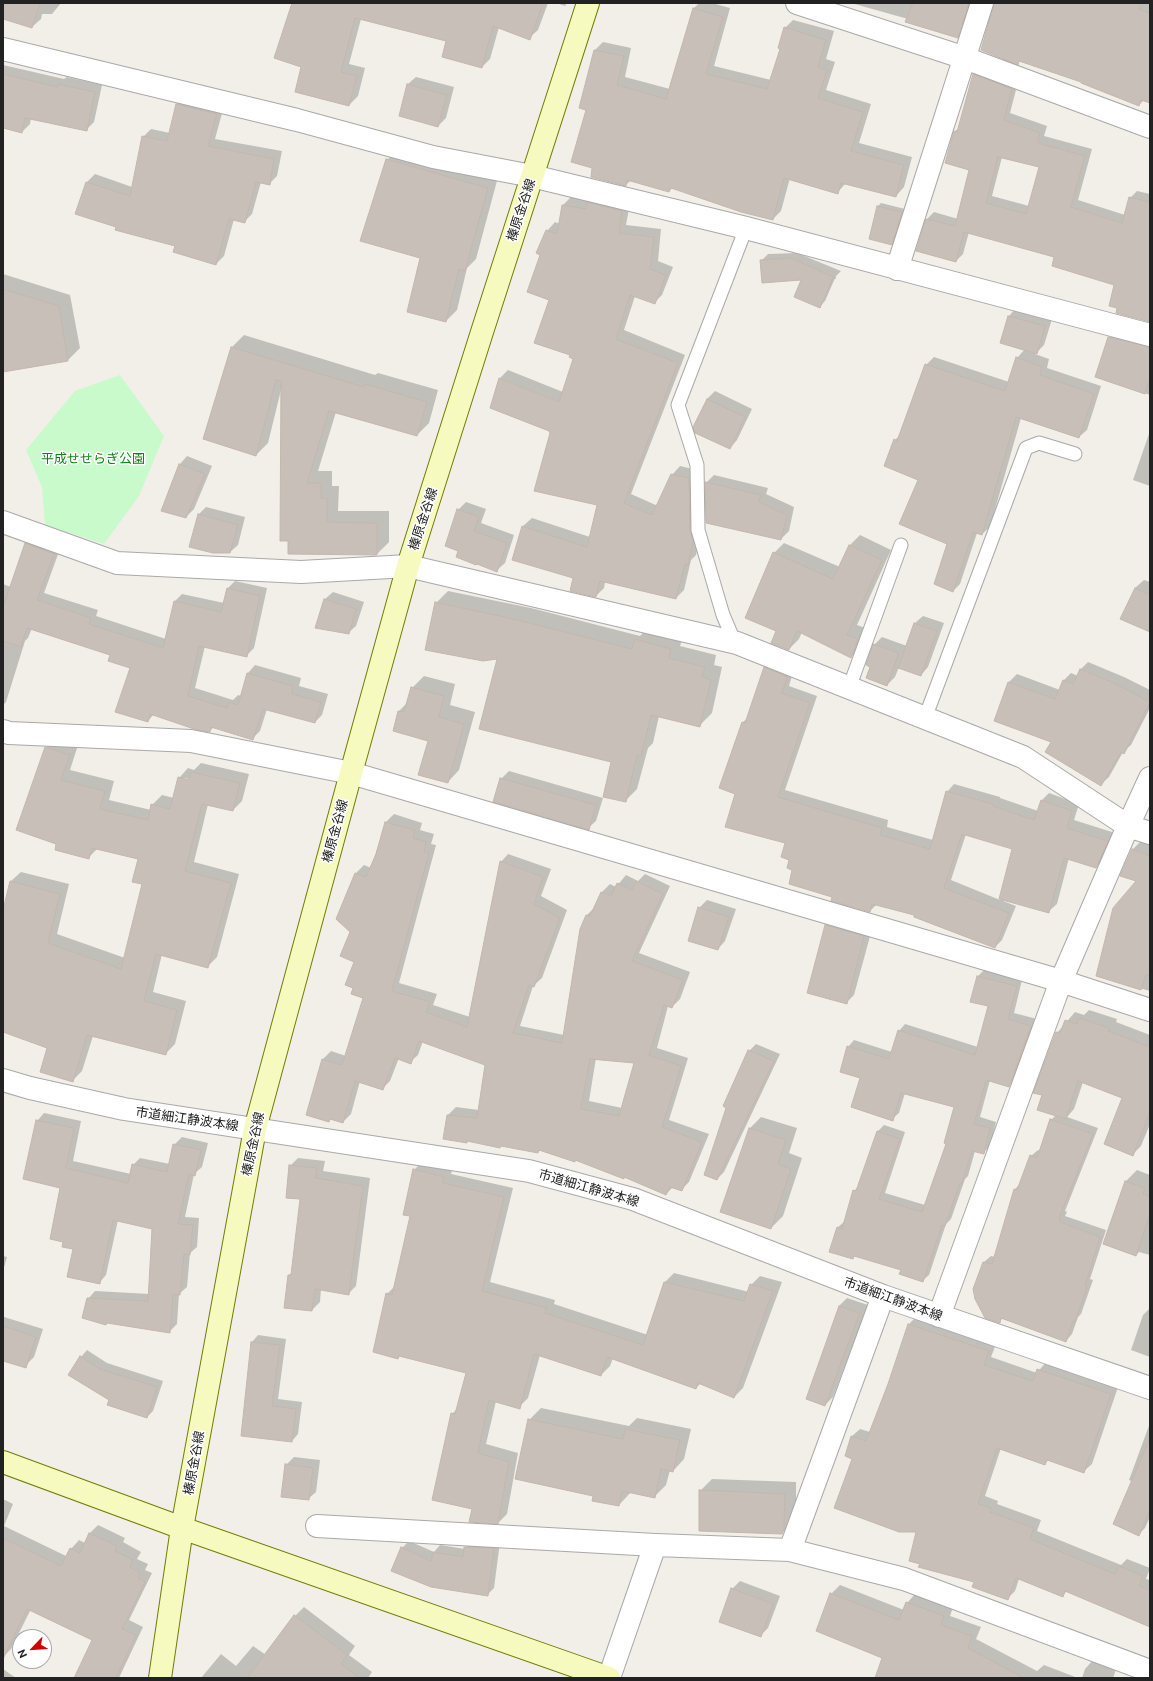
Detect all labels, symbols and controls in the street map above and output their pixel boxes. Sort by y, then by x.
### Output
street label: 榛原金谷線 [504,177,538,243]
park label: 平成せせらぎ公園 [41,451,145,467]
street label: 榛原金谷線 [406,486,440,552]
street label: 榛原金谷線 [319,798,351,864]
street label: 市道細江静波本線 [134,1104,240,1134]
street label: 榛原金谷線 [239,1111,267,1177]
street label: 市道細江静波本線 [537,1166,641,1210]
street label: 市道細江静波本線 [841,1274,945,1324]
street label: 榛原金谷線 [181,1430,207,1496]
north arrow [12,1629,52,1669]
text: N [15,1647,29,1660]

